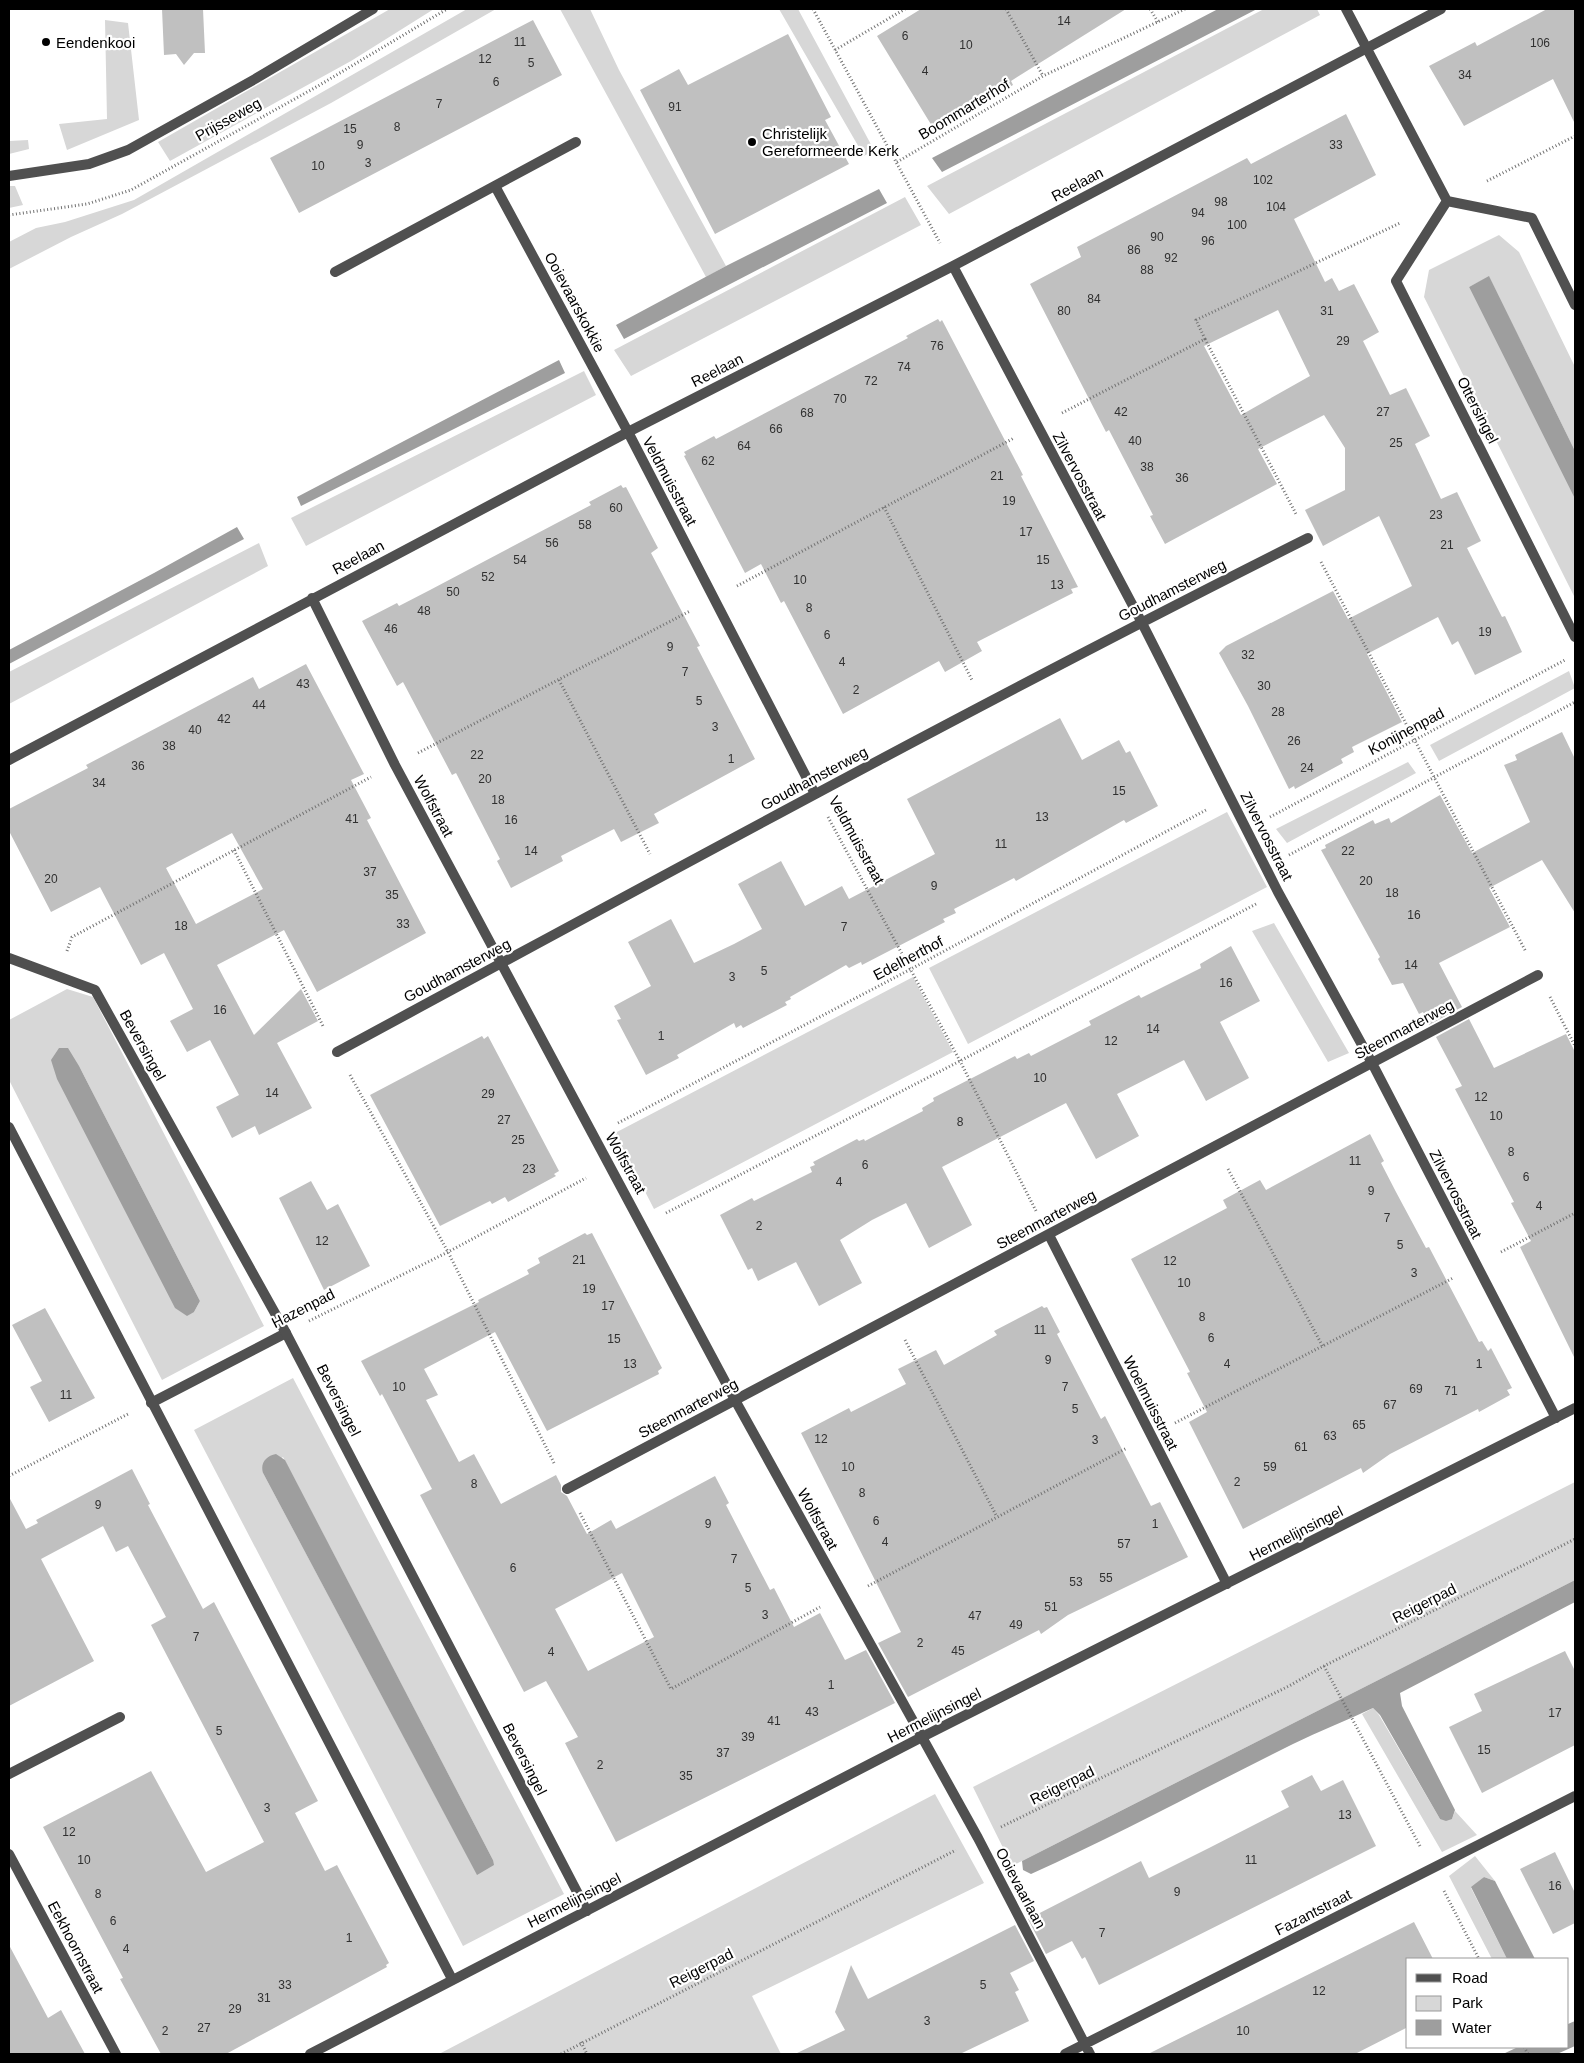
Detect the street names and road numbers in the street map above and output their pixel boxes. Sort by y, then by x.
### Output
street label: Boommarterhof [915,75,1013,143]
street label: Prijsseweg [192,94,264,144]
street label: Reelaan [1048,163,1106,205]
street label: Ooievaarskokkie [541,249,609,355]
street label: Reelaan [688,350,746,390]
street label: Ottersingel [1454,374,1502,446]
street label: Zilvervosstraat [1050,429,1111,524]
street label: Veldmuisstraat [639,434,701,529]
street label: Reelaan [329,536,387,578]
street label: Goudhamsterweg [1115,556,1229,624]
street label: Konijnenpad [1365,704,1447,758]
street label: Goudhamsterweg [758,743,870,813]
street label: Wolfstraat [411,772,458,840]
street label: Zilvervosstraat [1237,789,1297,884]
street label: Veldmuisstraat [826,793,889,888]
street label: Edelherthof [870,932,947,984]
street label: Goudhamsterweg [401,935,513,1005]
street label: Steenmarterweg [1351,996,1457,1062]
street label: Beversingel [117,1007,169,1083]
street label: Wolfstraat [602,1129,650,1197]
street label: Zilvervosstraat [1426,1147,1486,1242]
street label: Steenmarterweg [993,1186,1099,1252]
street label: Hazenpad [269,1285,337,1331]
street label: Woelmuisstraat [1120,1353,1182,1454]
street label: Beversingel [314,1361,364,1439]
street label: Steenmarterweg [635,1375,741,1441]
street label: Wolfstraat [794,1485,842,1553]
street label: Hermelijnsingel [1246,1502,1346,1564]
street label: Reigerpad [1389,1580,1459,1626]
street label: Hermelijnsingel [884,1684,984,1746]
street label: Beversingel [500,1720,550,1798]
street label: Reigerpad [1027,1762,1097,1808]
street label: Ooievaarlaan [993,1845,1049,1931]
street label: Hermelijnsingel [524,1869,624,1931]
street label: Fazantstraat [1272,1885,1355,1938]
street label: Eekhoornstraat [45,1898,108,1997]
street label: Reigerpad [666,1945,736,1991]

